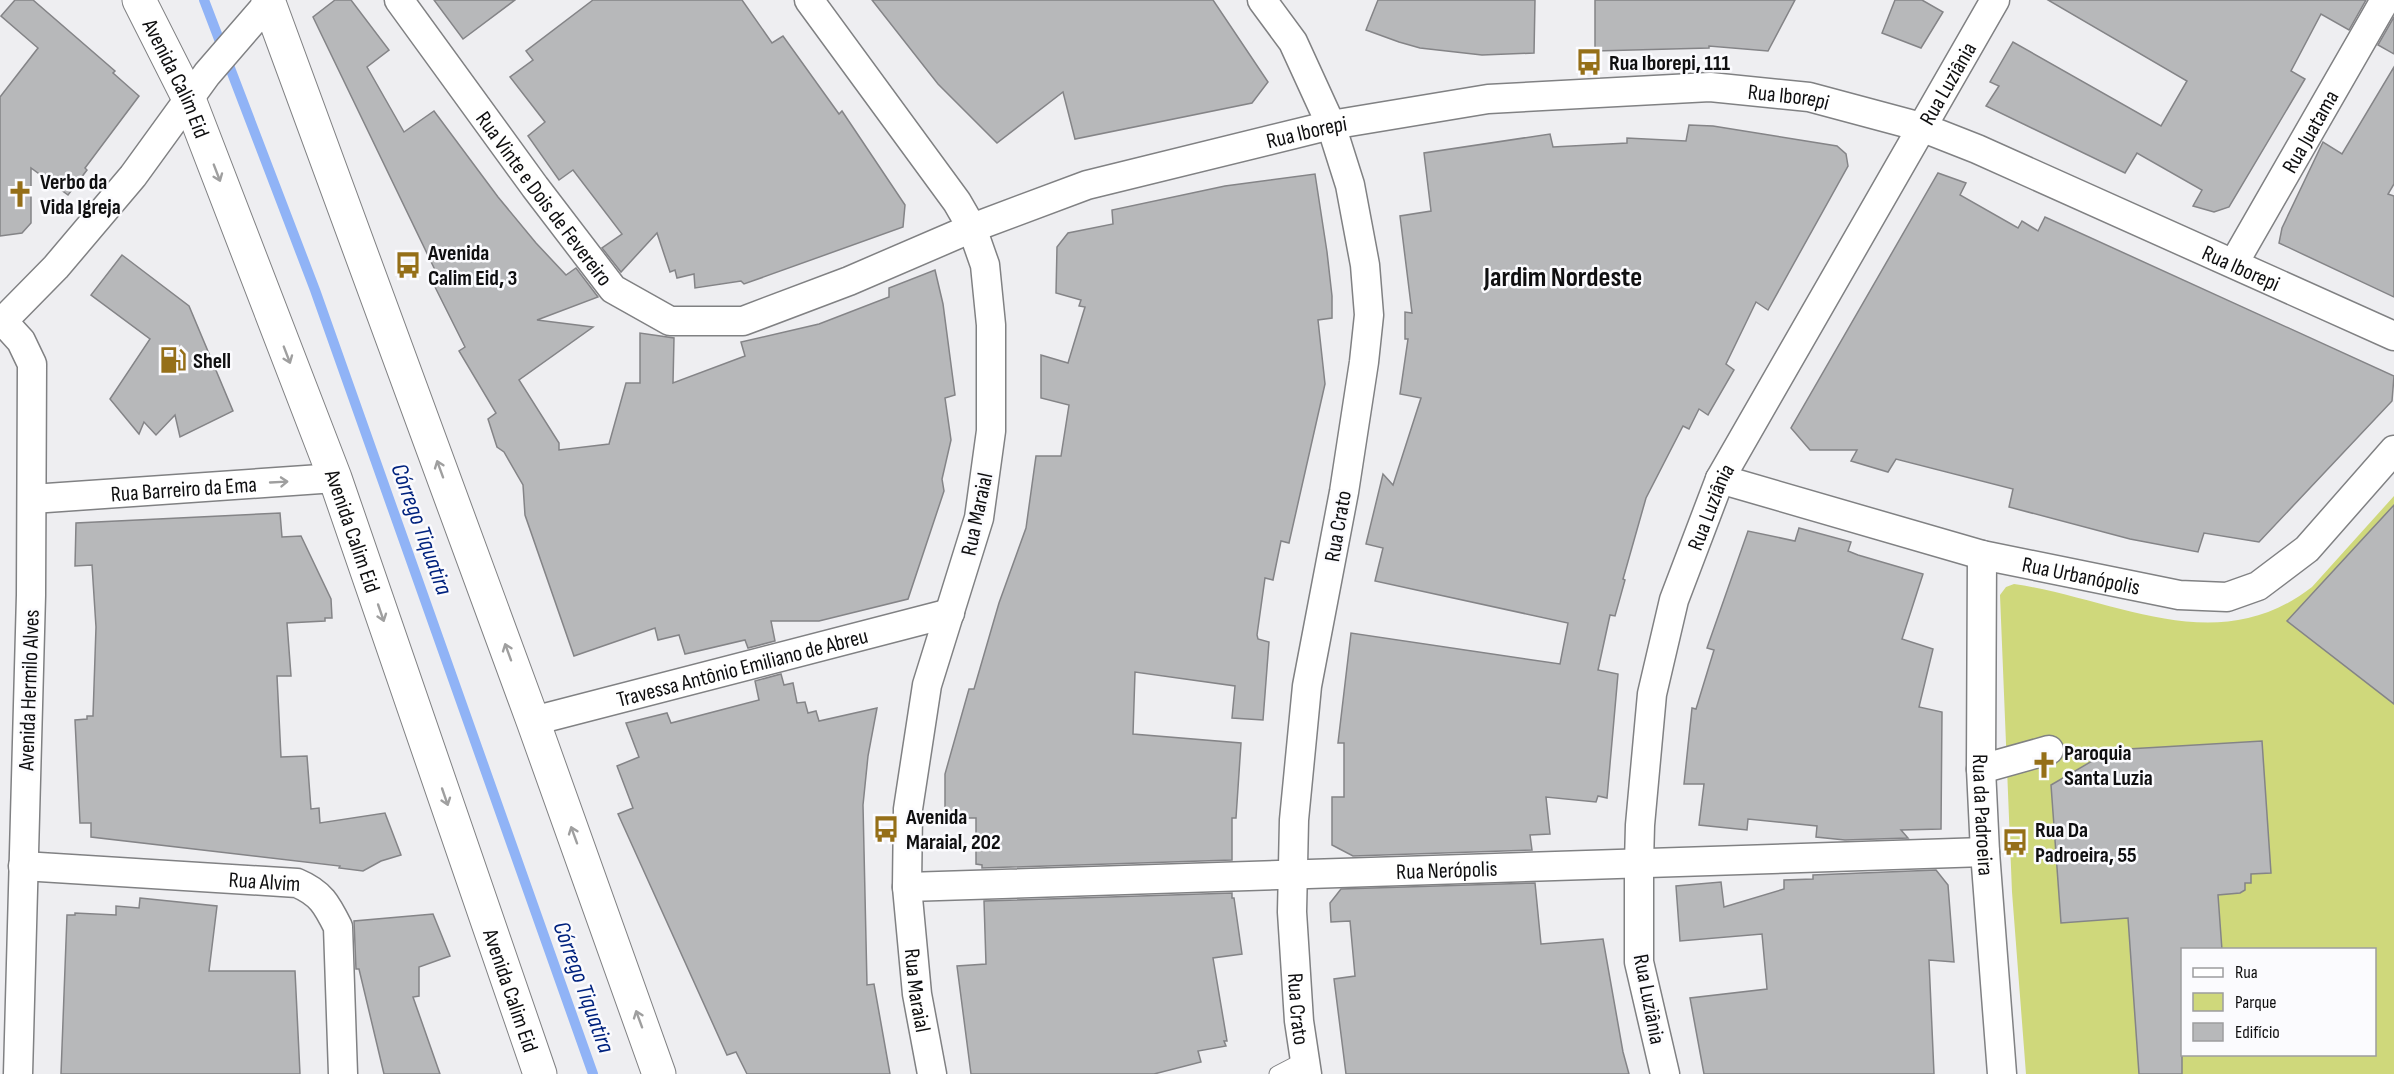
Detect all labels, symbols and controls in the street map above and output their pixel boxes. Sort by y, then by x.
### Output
street label: Avenida Calim Eid [135,14,215,142]
street label: Rua Luziânia [1914,38,1983,130]
bus stop icon: Rua Iborepi, 111 [1574,47,1604,77]
place label: Rua Iborepi, 111 [1609,50,1731,77]
street label: Rua Iborepi [1747,79,1832,117]
street label: Rua Juatama [2277,86,2345,178]
street label: Rua Vinte e Dois de Fevereiro [469,106,618,292]
street label: Rua Iborepi [1264,111,1349,155]
one-way arrow [212,164,223,182]
place label: Verbo da Vida Igreja [40,169,121,221]
church icon: Verbo da Vida Igreja [5,179,35,209]
place label: Avenida Calim Eid, 3 [427,240,518,292]
street label: Rua Iborepi [2198,240,2284,298]
bus stop icon: Avenida Calim Eid, 3 [393,250,423,280]
district label: Jardim Nordeste [1483,261,1642,294]
fuel station icon: Shell [158,345,188,375]
one-way arrow [283,346,294,364]
place label: Shell [193,348,231,375]
street label: Rua Luziânia [1682,459,1741,555]
water label: Córrego Tiquatira [384,460,459,599]
one-way arrow [434,460,445,479]
street label: Avenida Calim Eid [318,465,385,597]
street label: Rua Maraial [956,470,999,558]
street label: Rua Barreiro da Ema [110,471,258,509]
one-way arrow [268,477,288,488]
street label: Rua Crato [1319,488,1358,564]
street label: Rua Urbanópolis [2020,551,2142,602]
one-way arrow [376,603,387,622]
street label: Avenida Hermilo Alves [13,609,46,772]
street label: Travessa Antônio Emiliano de Abreu [614,623,871,714]
one-way arrow [501,643,512,662]
place label: Paroquia Santa Luzia [2064,740,2153,792]
church icon: Paroquia Santa Luzia [2029,750,2059,780]
street label: Rua da Padroeira [1966,754,1999,877]
one-way arrow [440,787,451,806]
place label: Avenida Maraial, 202 [905,804,1001,856]
bus stop icon: Avenida Maraial, 202 [871,814,901,844]
place label: Rua Da Padroeira, 55 [2035,817,2137,869]
one-way arrow [567,826,578,845]
bus stop icon: Rua Da Padroeira, 55 [2000,827,2030,857]
street label: Rua Nerópolis [1396,856,1498,886]
street label: Rua Alvim [228,867,301,898]
water label: Córrego Tiquatira [546,918,621,1057]
street label: Avenida Calim Eid [476,925,544,1056]
street label: Rua Maraial [898,947,936,1035]
legend [2181,948,2376,1056]
street label: Rua Luziânia [1627,952,1670,1047]
text: Rua [2235,962,2258,983]
street label: Rua Crato [1281,972,1314,1047]
text: Parque [2235,992,2276,1013]
one-way arrow [633,1010,644,1029]
text: Edifício [2235,1022,2280,1043]

